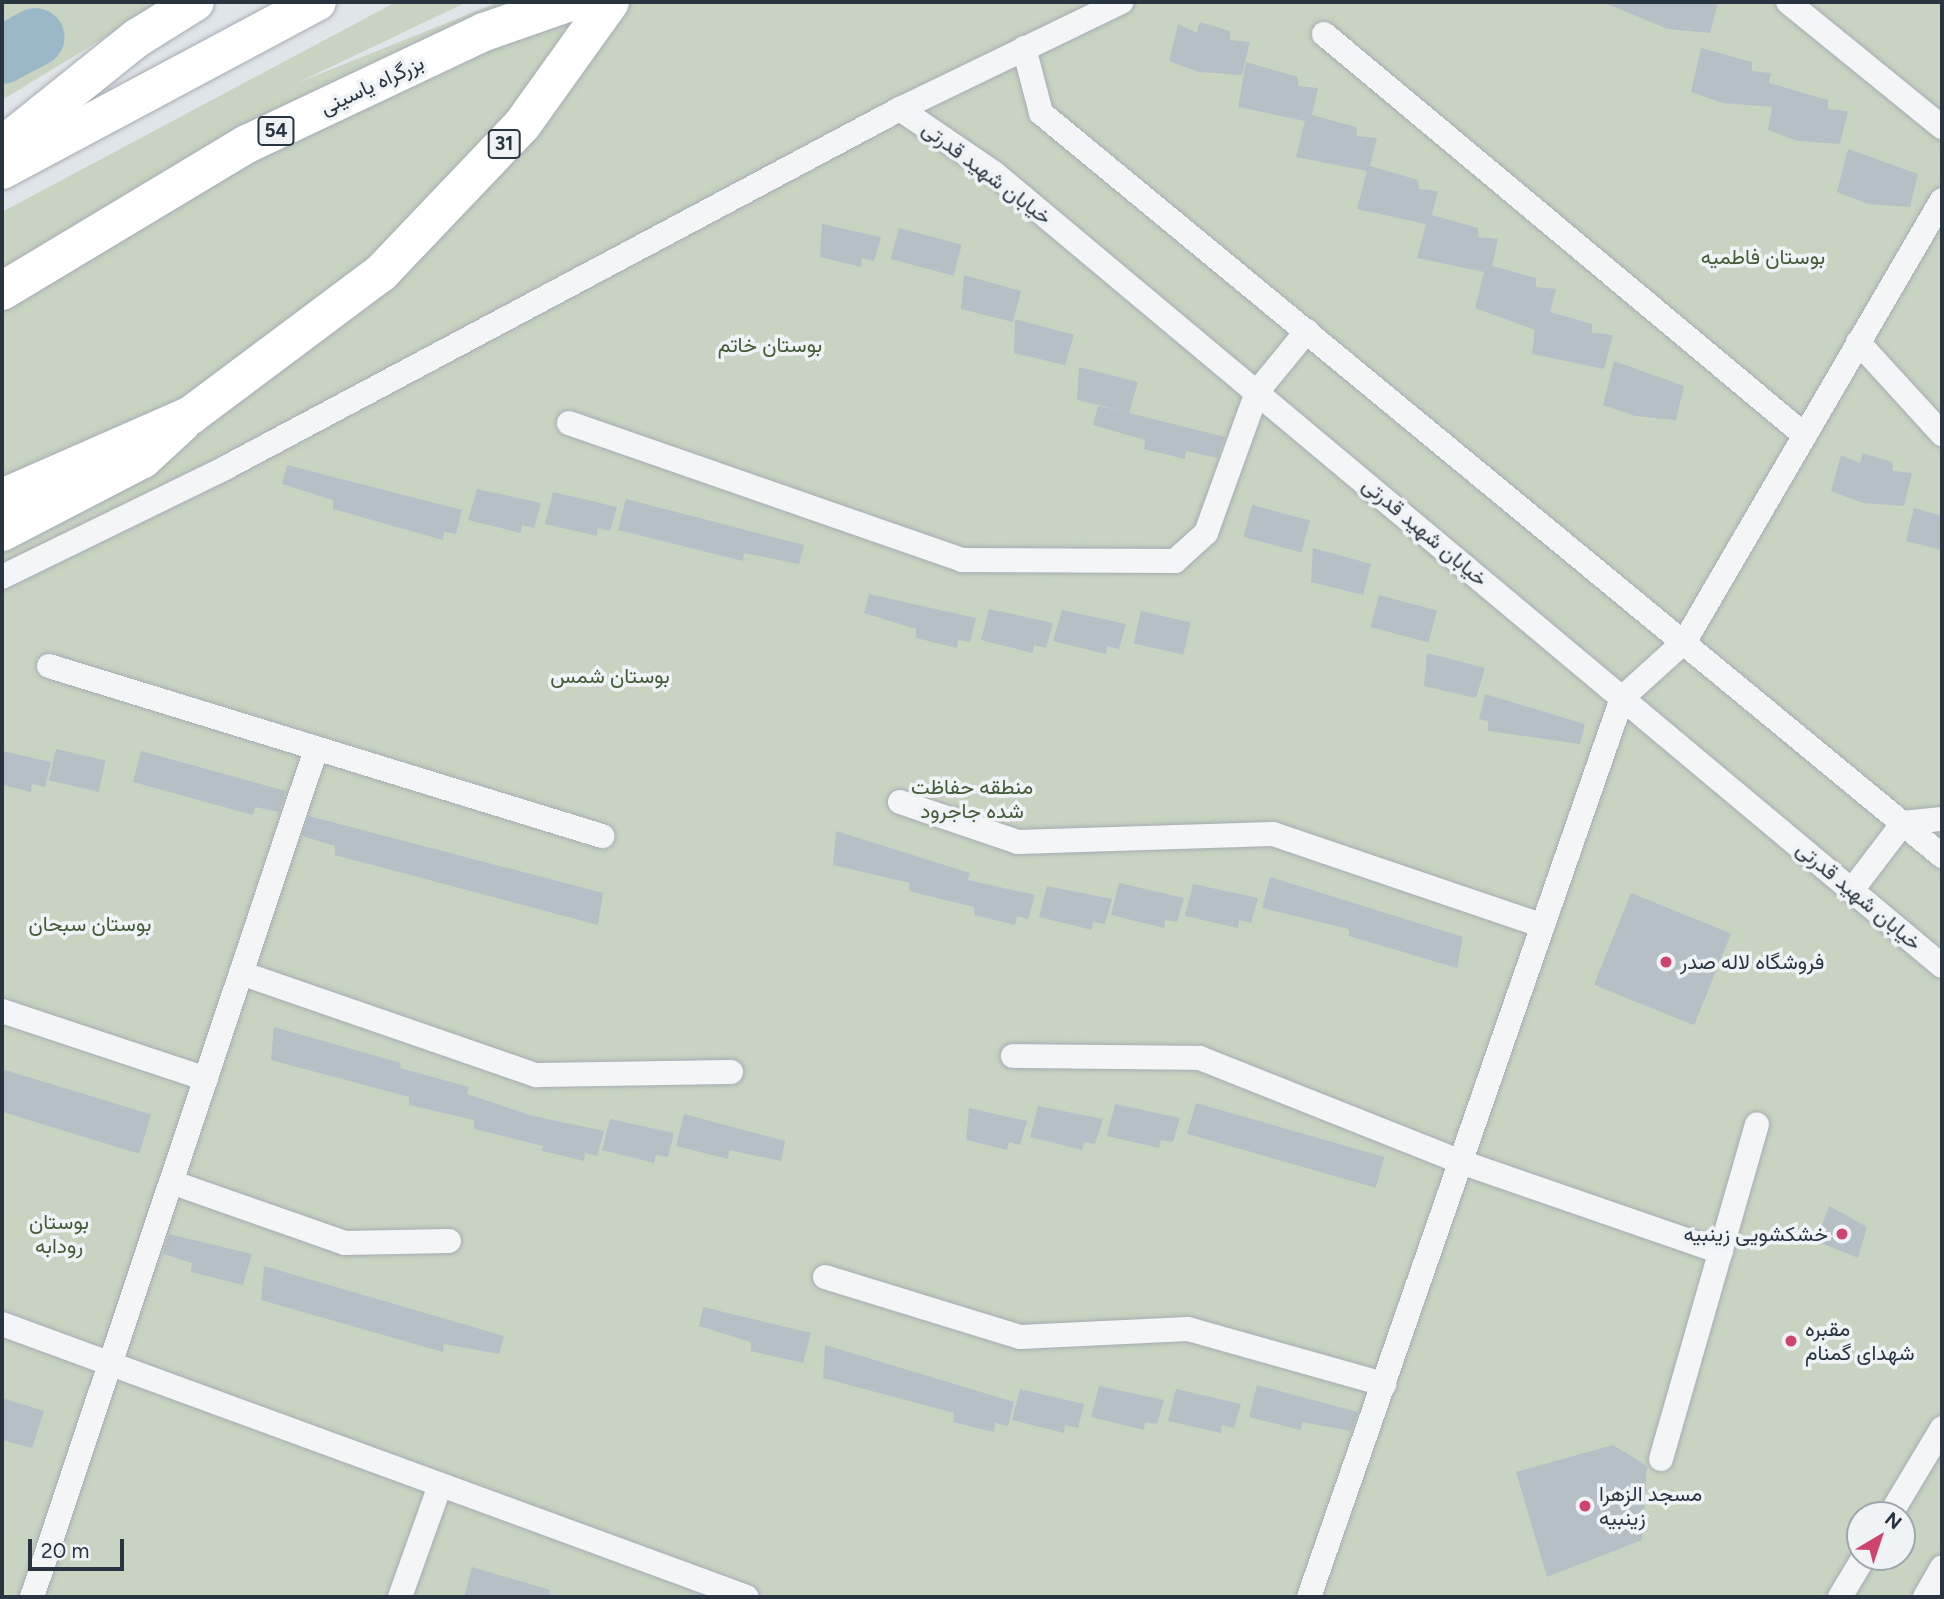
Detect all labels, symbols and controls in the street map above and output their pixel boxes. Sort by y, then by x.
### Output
street label: بزرگراه یاسینی [316,50,428,120]
road number: 54 [257,116,295,146]
street label: خیابان شهید قدرتی [917,116,1057,230]
road number: 31 [486,128,522,160]
park label: بوستان فاطمیه [1701,244,1825,270]
park label: بوستان خاتم [718,332,822,358]
street label: خیابان شهید قدرتی [1357,472,1493,592]
park label: بوستان شمس [550,663,670,689]
park label: منطقه حفاظت شده جاجرود [911,774,1033,824]
street label: خیابان شهید قدرتی [1791,836,1927,956]
park label: بوستان سبحان [29,911,151,937]
place label: فروشگاه لاله صدر [1680,949,1824,975]
marker: فروشگاه لاله صدر [1658,954,1674,970]
park label: بوستان رودابه [29,1209,89,1259]
place label: خشکشویی زینبیه [1684,1221,1828,1247]
marker: خشکشویی زینبیه [1834,1226,1850,1242]
place label: مقبره شهدای گمنام [1805,1316,1914,1366]
marker: مقبره شهدای گمنام [1783,1333,1799,1349]
place label: مسجد الزهرا زینبیه [1599,1481,1702,1531]
marker: مسجد الزهرا زینبیه [1577,1498,1593,1514]
north arrow [1846,1501,1916,1571]
text: N [1880,1507,1906,1534]
scale bar [32,1526,128,1570]
text: 20 m [41,1538,89,1563]

